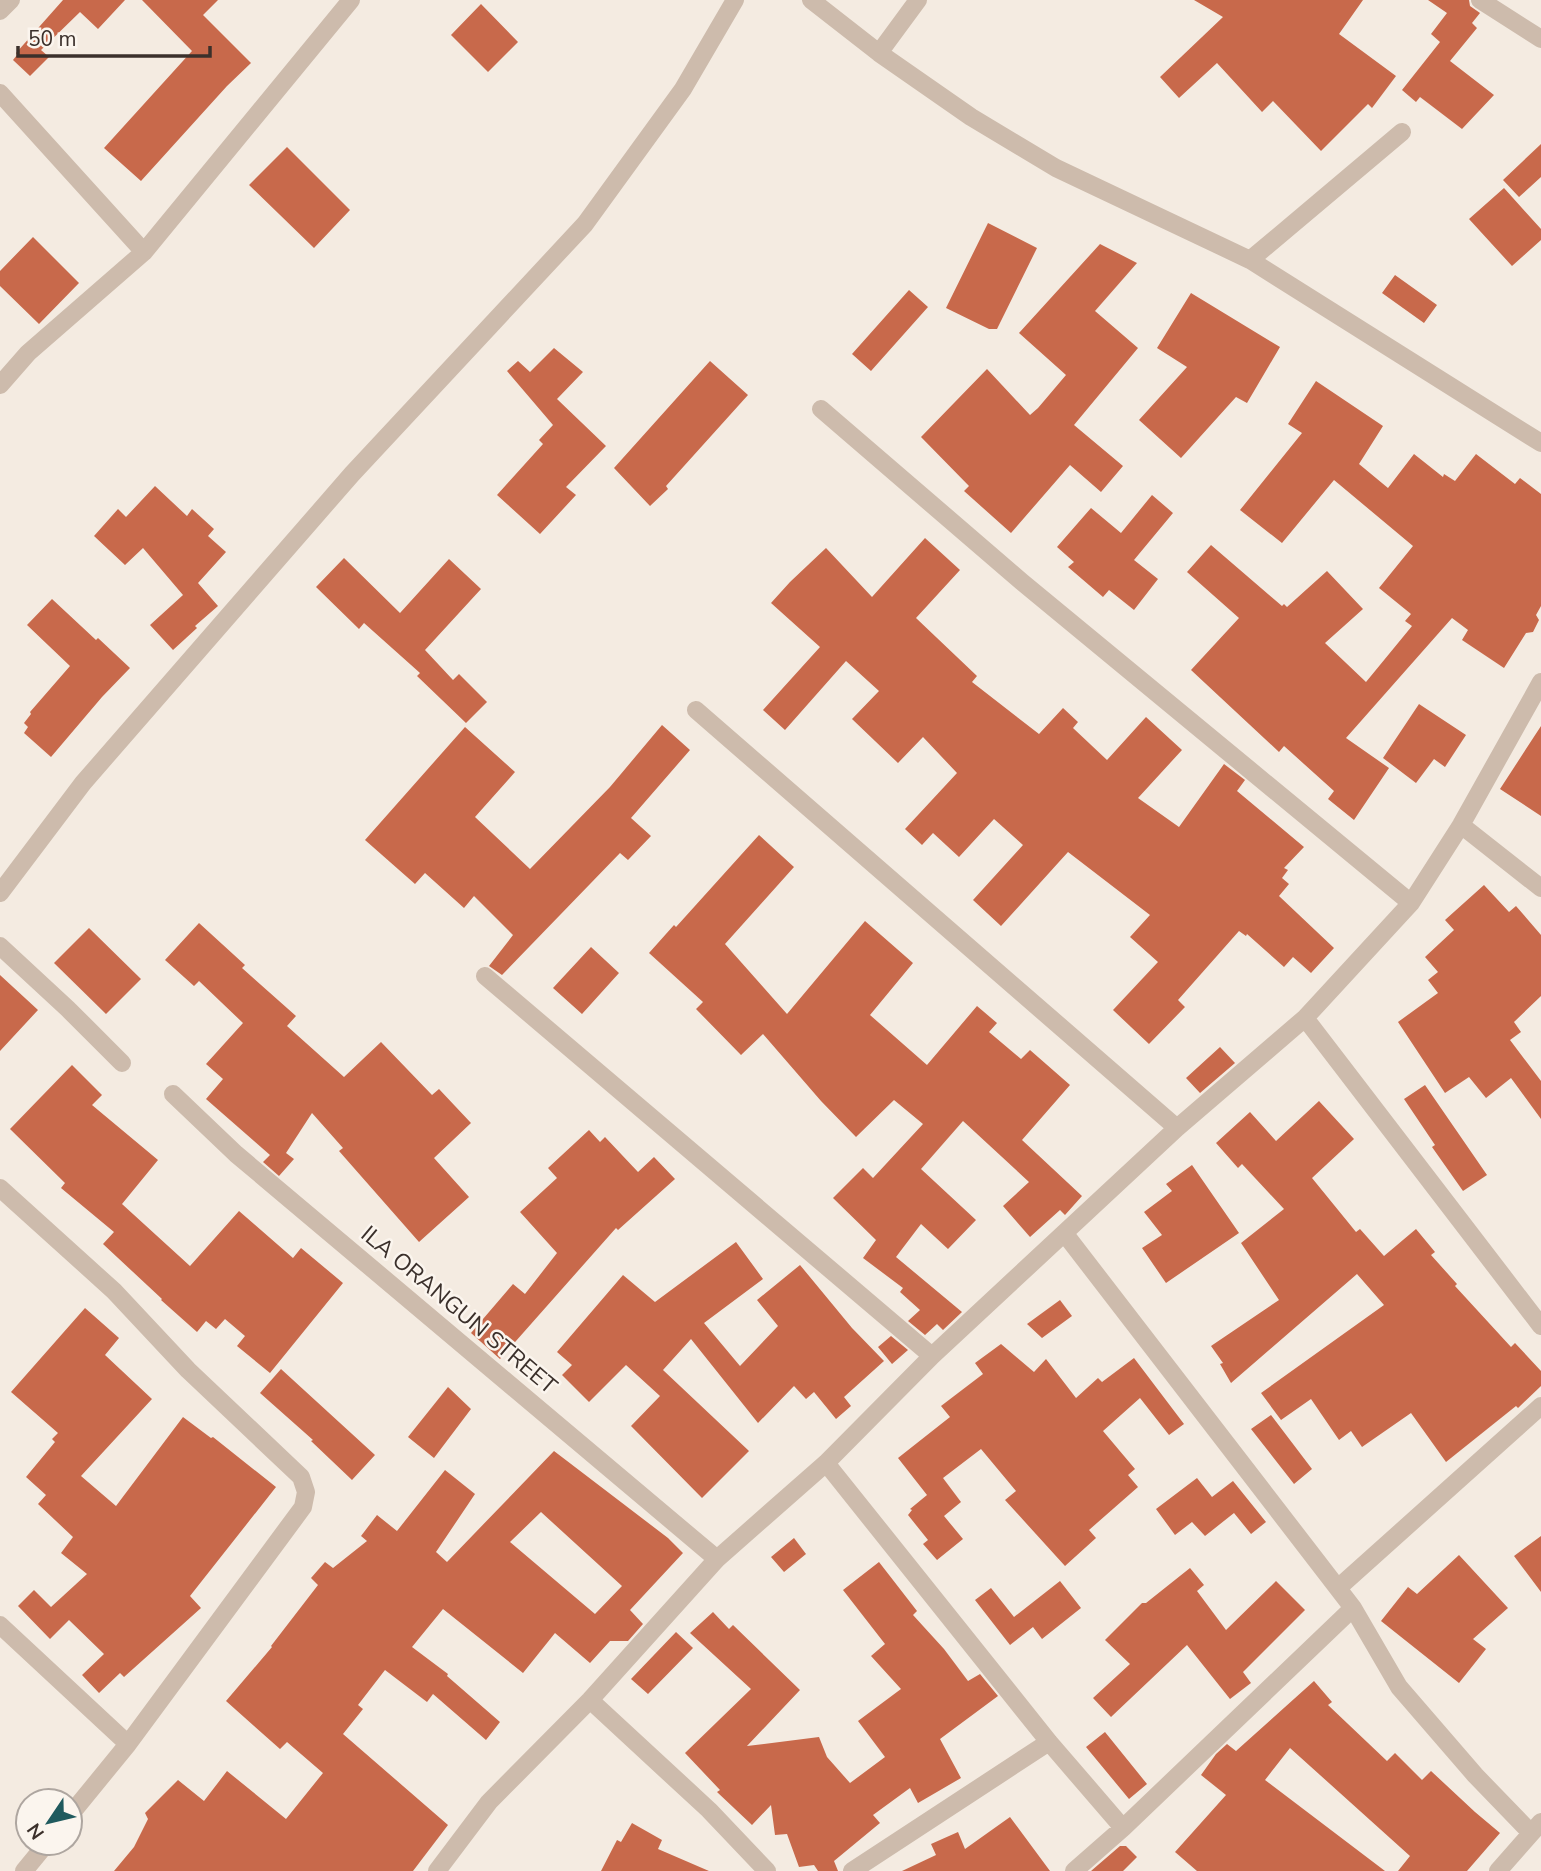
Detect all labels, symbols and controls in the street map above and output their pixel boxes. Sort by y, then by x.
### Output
scale bar [18,14,210,58]
text: 50 m [28,25,77,53]
street label: ILA ORANGUN STREET [354,1219,564,1401]
north arrow [14,1787,84,1857]
text: N [21,1818,51,1844]

